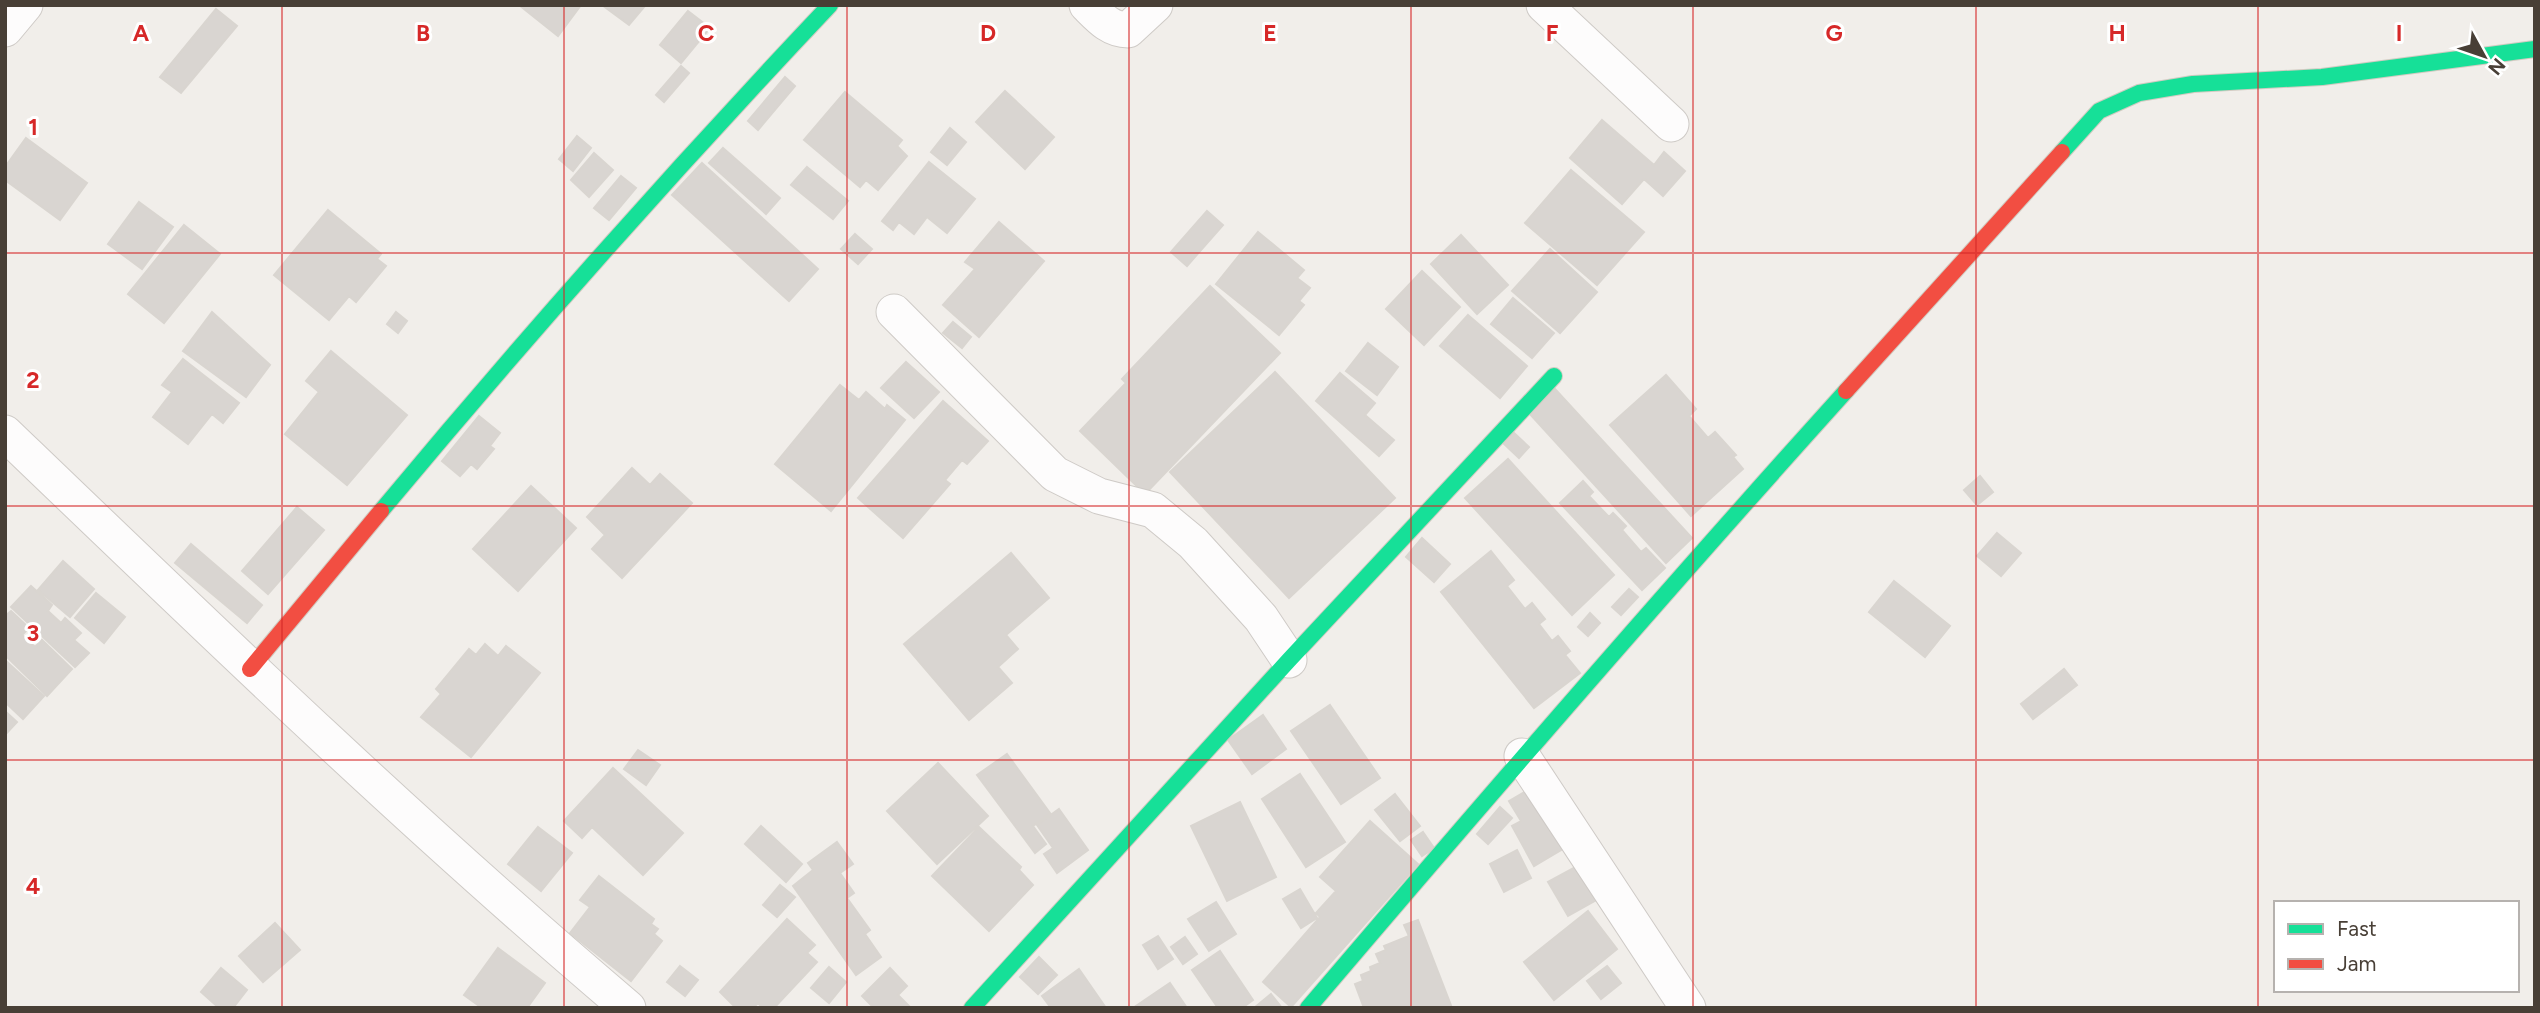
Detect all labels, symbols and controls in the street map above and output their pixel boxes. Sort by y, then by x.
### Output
text: A [133,19,150,47]
text: B [416,19,430,47]
text: C [698,19,715,47]
text: D [980,19,996,47]
text: E [1263,19,1277,47]
text: F [1546,19,1559,47]
text: G [1825,19,1843,47]
text: H [2108,19,2126,47]
text: I [2396,19,2402,47]
north arrow [2449,21,2519,91]
text: N [2483,54,2510,80]
text: 1 [28,113,38,141]
text: 2 [26,366,40,394]
text: 3 [27,619,39,647]
text: 4 [26,872,40,900]
legend [2274,901,2519,992]
text: Fast [2337,916,2377,941]
text: Jam [2337,951,2376,976]

